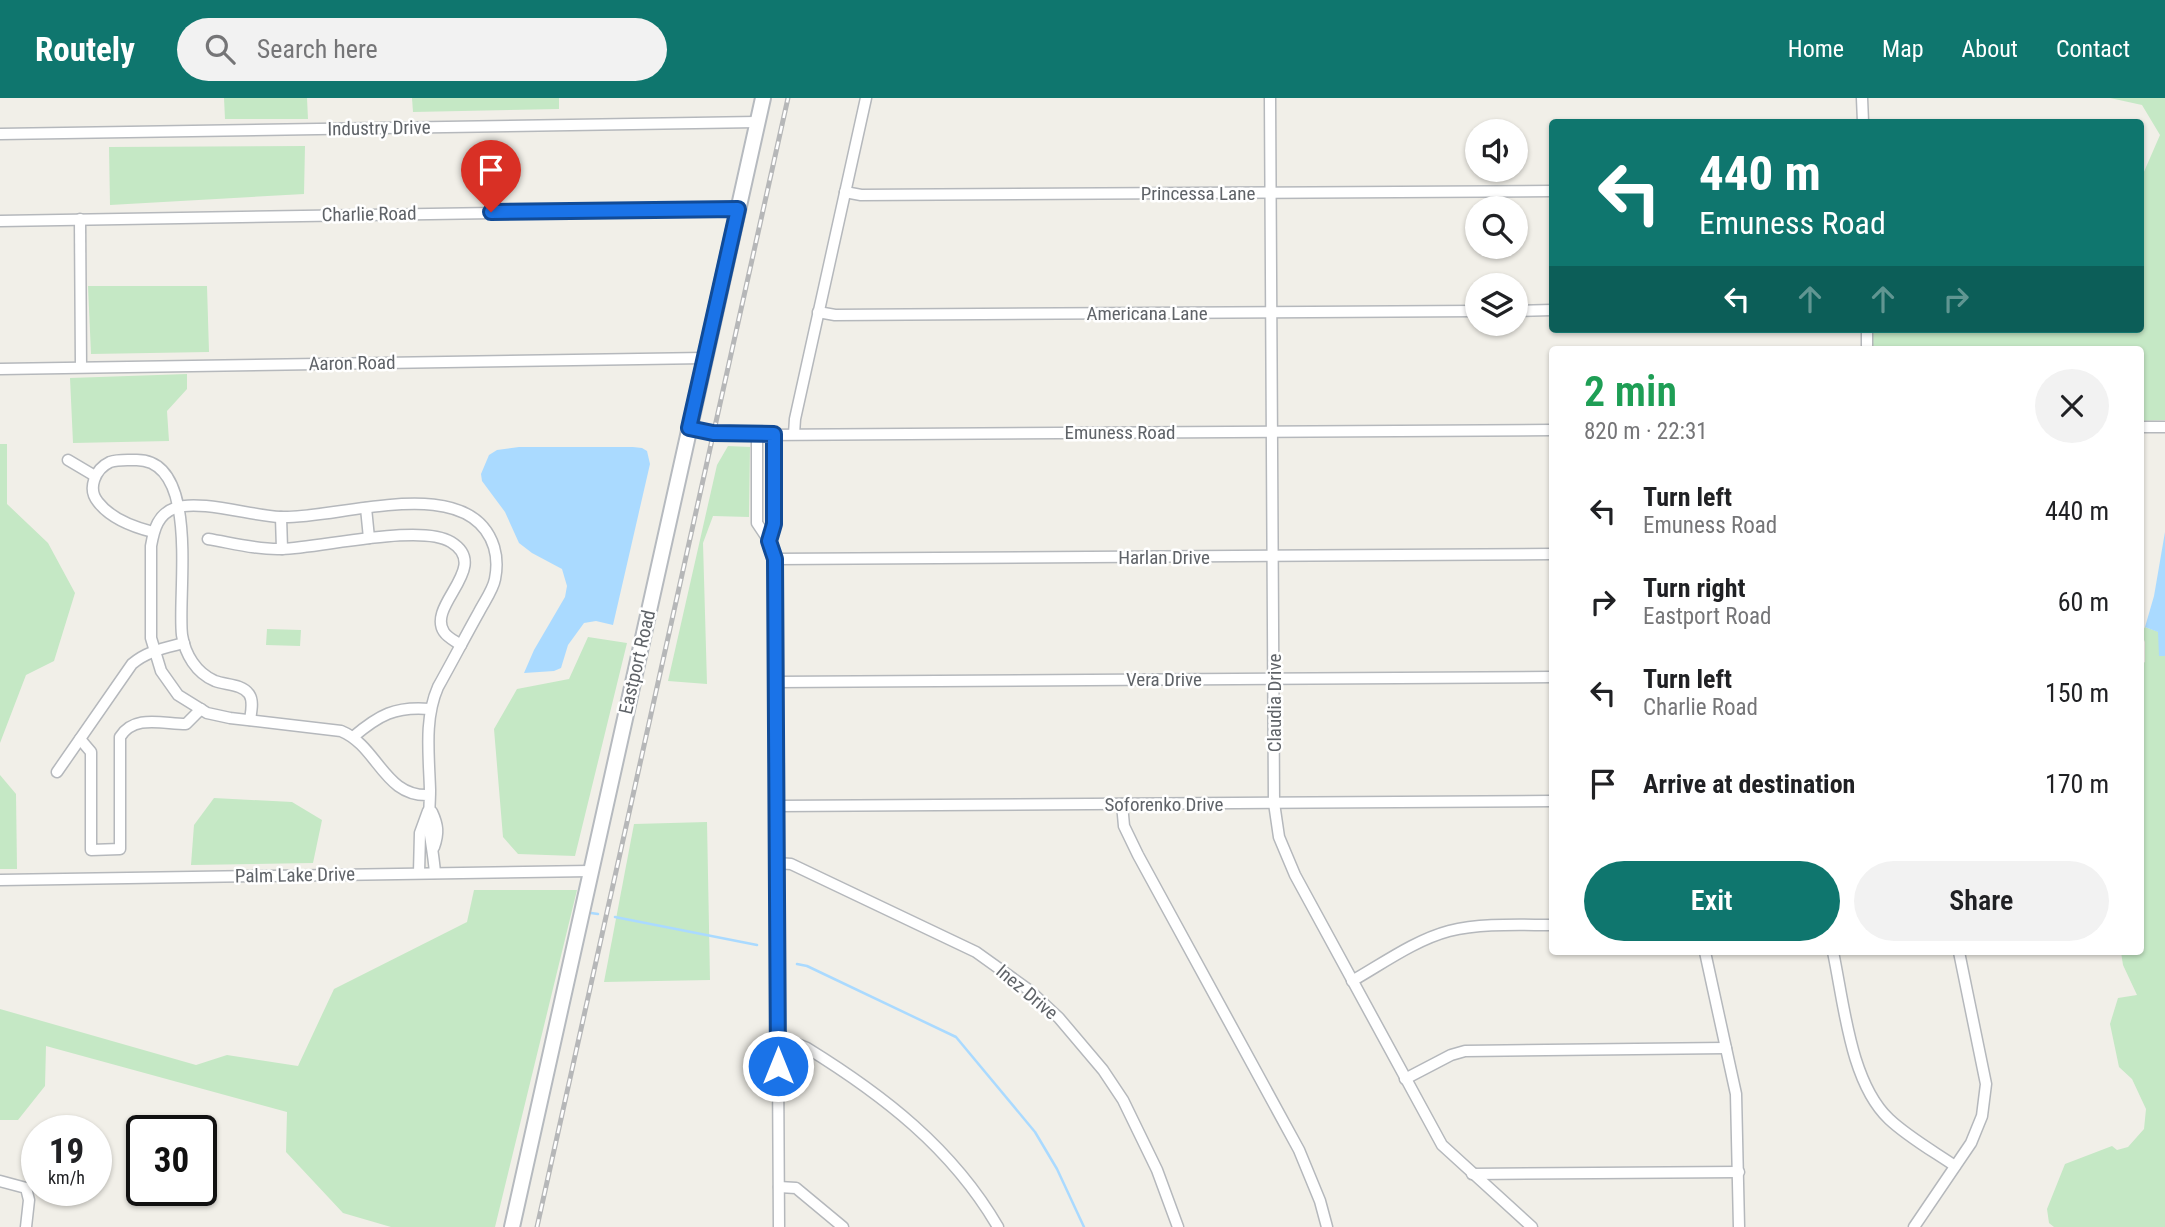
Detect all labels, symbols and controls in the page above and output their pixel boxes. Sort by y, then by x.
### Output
search box [177,18,667,81]
text: Routely [35,30,135,69]
icon: search [201,30,239,68]
text: Search here [257,34,378,64]
text: Home [1788,35,1844,63]
text: Map [1882,35,1924,63]
text: About [1962,35,2018,63]
text: Contact [2056,35,2130,63]
street label: Industry Drive [327,116,431,140]
map controls [1465,119,1528,336]
button: sound [1465,119,1528,182]
pin [461,140,521,212]
text: 440 m [1699,145,1821,202]
icon: left [1584,147,1675,238]
icon: arrive [472,151,510,189]
street label: Princessa Lane [1141,182,1255,205]
button: search [1465,196,1528,259]
street label: Charlie Road [321,202,417,226]
text: Emuness Road [1699,204,1886,242]
button: layers [1465,273,1528,336]
icon: left [1718,280,1756,318]
icon: ahead [1791,280,1829,318]
icon: ahead [1864,280,1902,318]
icon: right [1937,280,1975,318]
street label: Americana Lane [1086,302,1208,325]
street label: Aaron Road [308,351,396,375]
text: 2 min [1584,367,1677,416]
button: close [2035,369,2109,443]
text: 820 m · 22:31 [1584,418,1708,445]
street label: Emuness Road [1065,421,1175,444]
text: Turn left [1643,482,1732,512]
icon: left [1584,492,1622,530]
text: 440 m [2045,496,2109,526]
text: Emuness Road [1643,512,1777,539]
street label: Harlan Drive [1118,546,1210,569]
text: Turn right [1643,573,1745,603]
icon: right [1584,583,1622,621]
text: 60 m [2058,587,2109,617]
text: Eastport Road [1643,603,1771,630]
street label: Eastport Road [614,608,660,716]
street label: Claudia Drive [1263,654,1286,752]
text: Turn left [1643,664,1732,694]
street label: Vera Drive [1126,668,1202,691]
icon: left [1584,674,1622,712]
text: 150 m [2045,678,2109,708]
text: Charlie Road [1643,694,1758,721]
icon: arrive [1584,765,1622,803]
text: Arrive at destination [1643,769,1855,799]
text: 170 m [2045,769,2109,799]
street label: Soforenko Drive [1104,793,1224,816]
button: Exit [1584,861,1840,941]
button: Share [1854,861,2109,941]
street label: Palm Lake Drive [235,862,355,888]
street label: Inez Drive [991,960,1063,1024]
position arrow [741,1029,815,1103]
speed limit sign: 30 [126,1115,217,1206]
text: 19 [49,1131,84,1172]
text: km/h [48,1167,85,1188]

